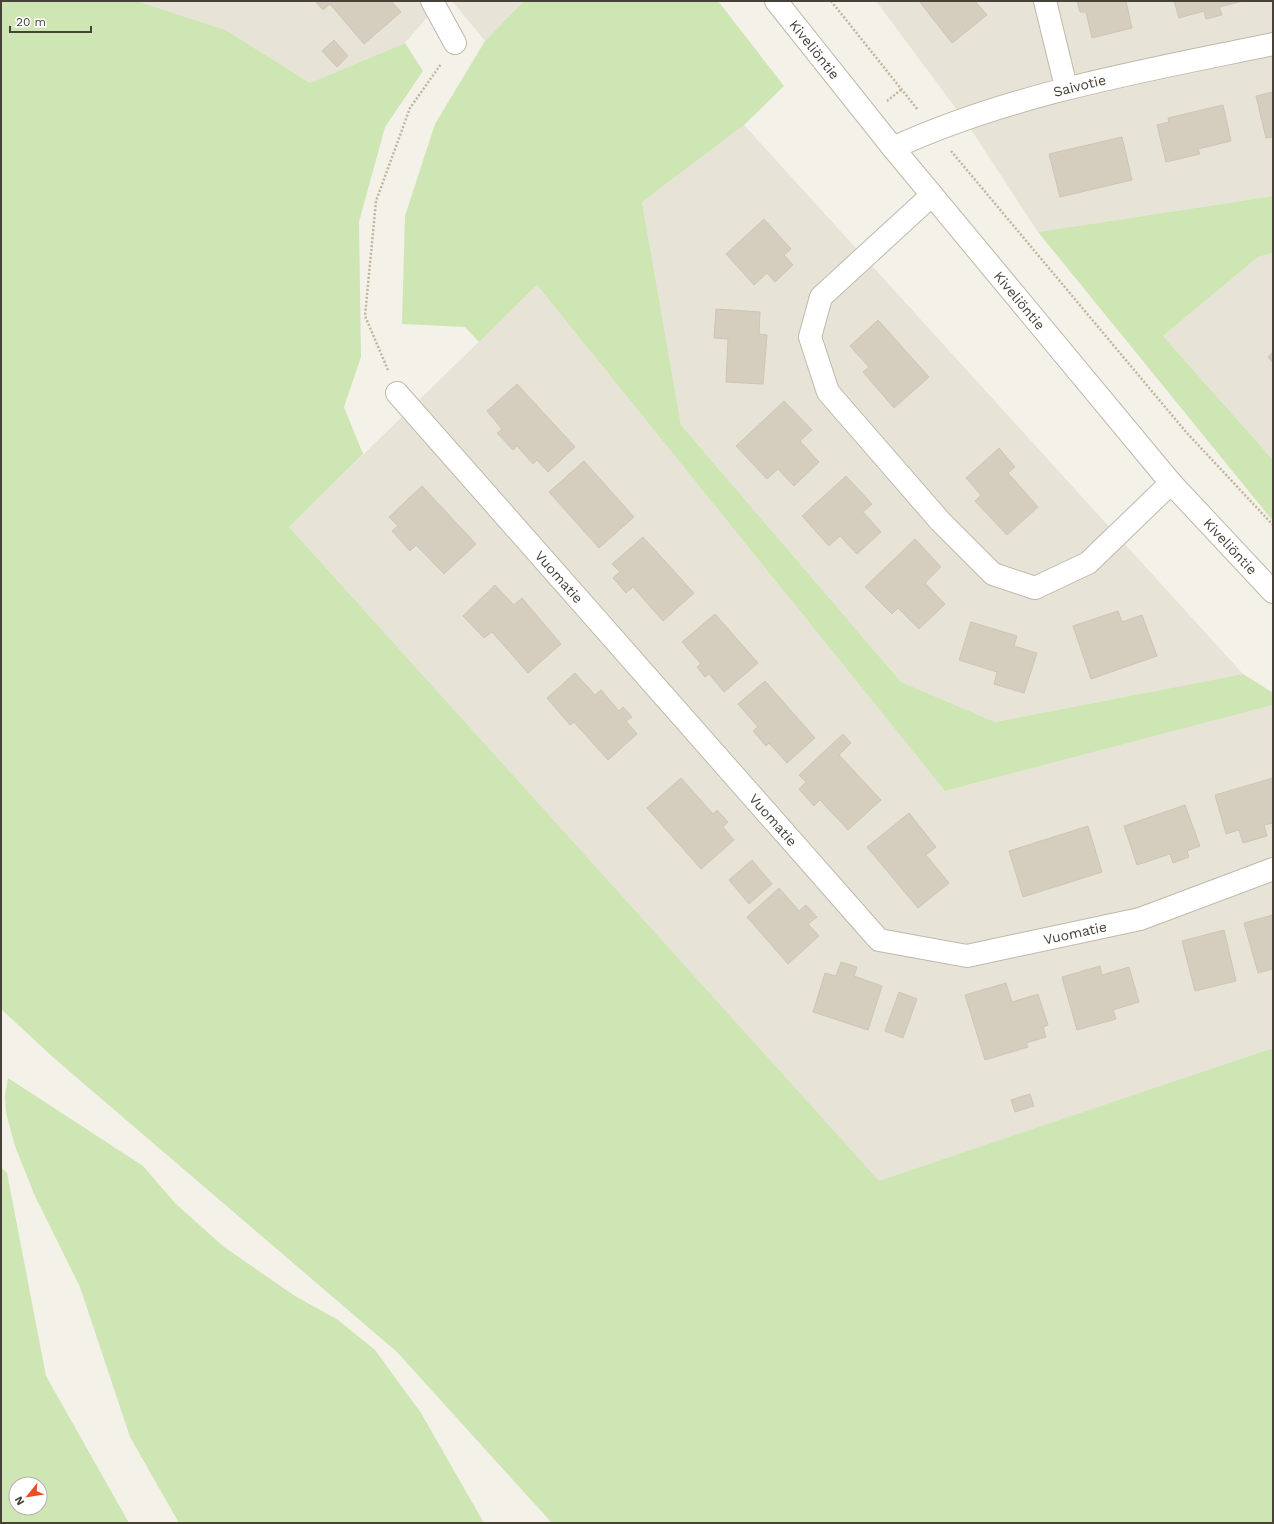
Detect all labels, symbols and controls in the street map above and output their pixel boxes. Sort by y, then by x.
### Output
scale bar [10,8,91,34]
text: 20 m [16,15,46,29]
street label: Kiveliöntie [786,17,843,82]
street label: Saivotie [1051,71,1107,100]
street label: Kiveliöntie [991,268,1048,333]
street label: Kiveliöntie [1200,515,1260,578]
street label: Vuomatie [532,547,586,606]
street label: Vuomatie [746,790,800,849]
street label: Vuomatie [1042,918,1108,947]
north arrow [8,1476,48,1516]
text: N [12,1494,27,1508]

